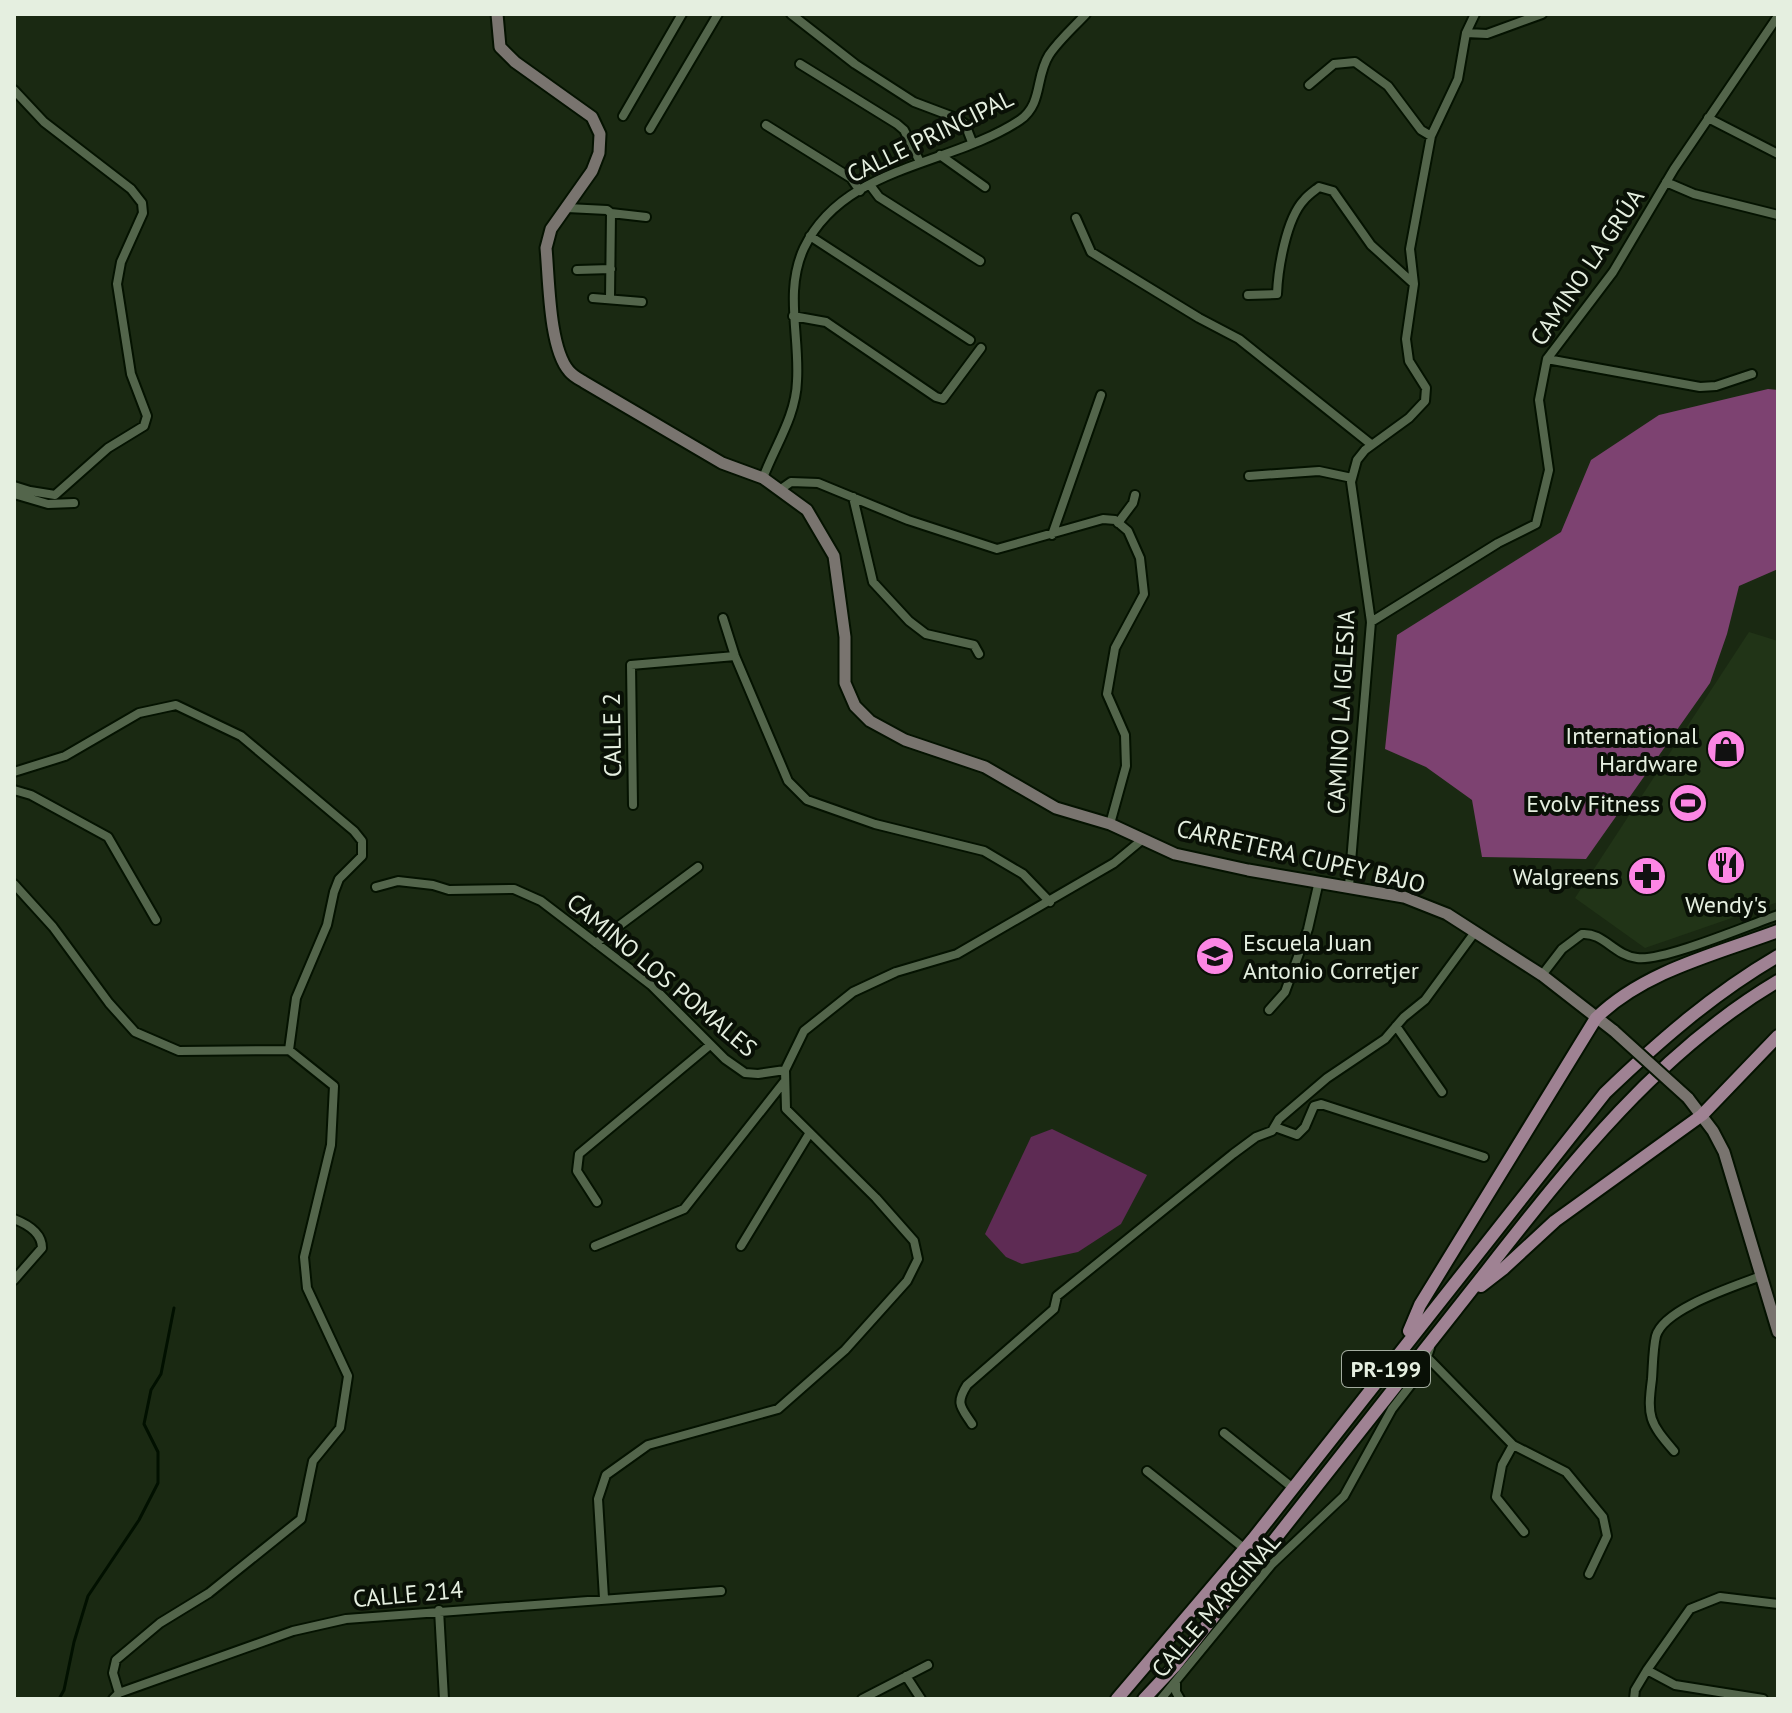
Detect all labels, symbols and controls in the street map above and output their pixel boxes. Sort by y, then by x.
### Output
street label: CALLE PRINCIPAL [842,82,1018,190]
street label: CAMINO LA GRÚA [1523,183,1651,351]
street label: CAMINO LA IGLESIA [1320,609,1362,815]
street label: CALLE 2 [596,693,628,777]
place label: International Hardware [1565,720,1698,779]
shop icon: International Hardware [1705,728,1747,770]
sports icon: Evolv Fitness [1667,782,1709,824]
place label: Evolv Fitness [1526,788,1660,819]
street label: CARRETERA CUPEY BAJO [1174,812,1428,900]
restaurant icon: Wendy's [1705,844,1747,886]
pharmacy icon: Walgreens [1626,855,1668,897]
place label: Walgreens [1513,861,1619,892]
street label: CAMINO LOS POMALES [561,886,763,1064]
place label: Wendy's [1685,889,1767,920]
place label: Escuela Juan Antonio Corretjer [1243,927,1419,986]
school or university icon: Escuela Juan Antonio Corretjer [1194,935,1236,977]
road number: PR-199 [1342,1351,1430,1387]
street label: CALLE MARGINAL [1145,1526,1287,1684]
street label: CALLE 214 [352,1574,464,1614]

